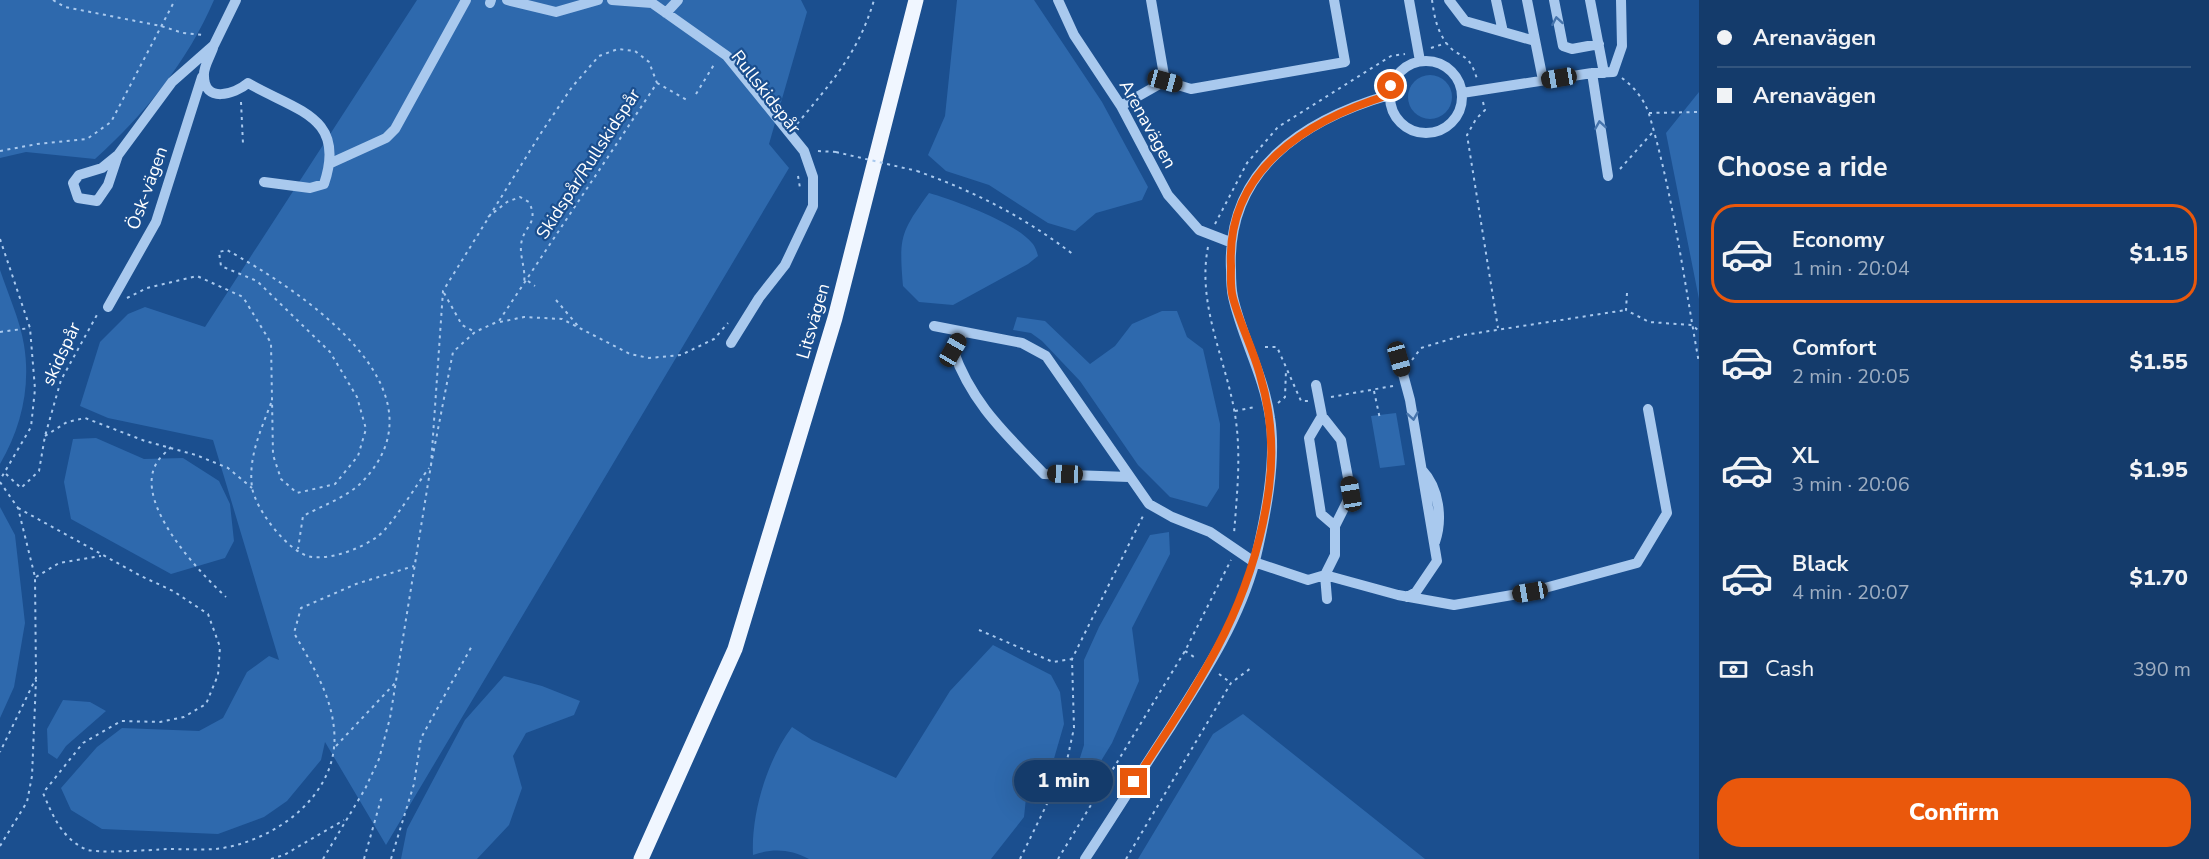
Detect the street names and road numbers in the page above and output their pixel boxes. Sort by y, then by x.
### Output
street label: Rullskidspår [726,45,807,139]
street label: Arenavägen [1114,75,1182,173]
street label: Skidspår/Rullskidspår [530,84,646,244]
street label: Ösk-vägen [121,143,173,233]
street label: Litsvägen [791,280,835,362]
street label: skidspår [36,318,86,390]

